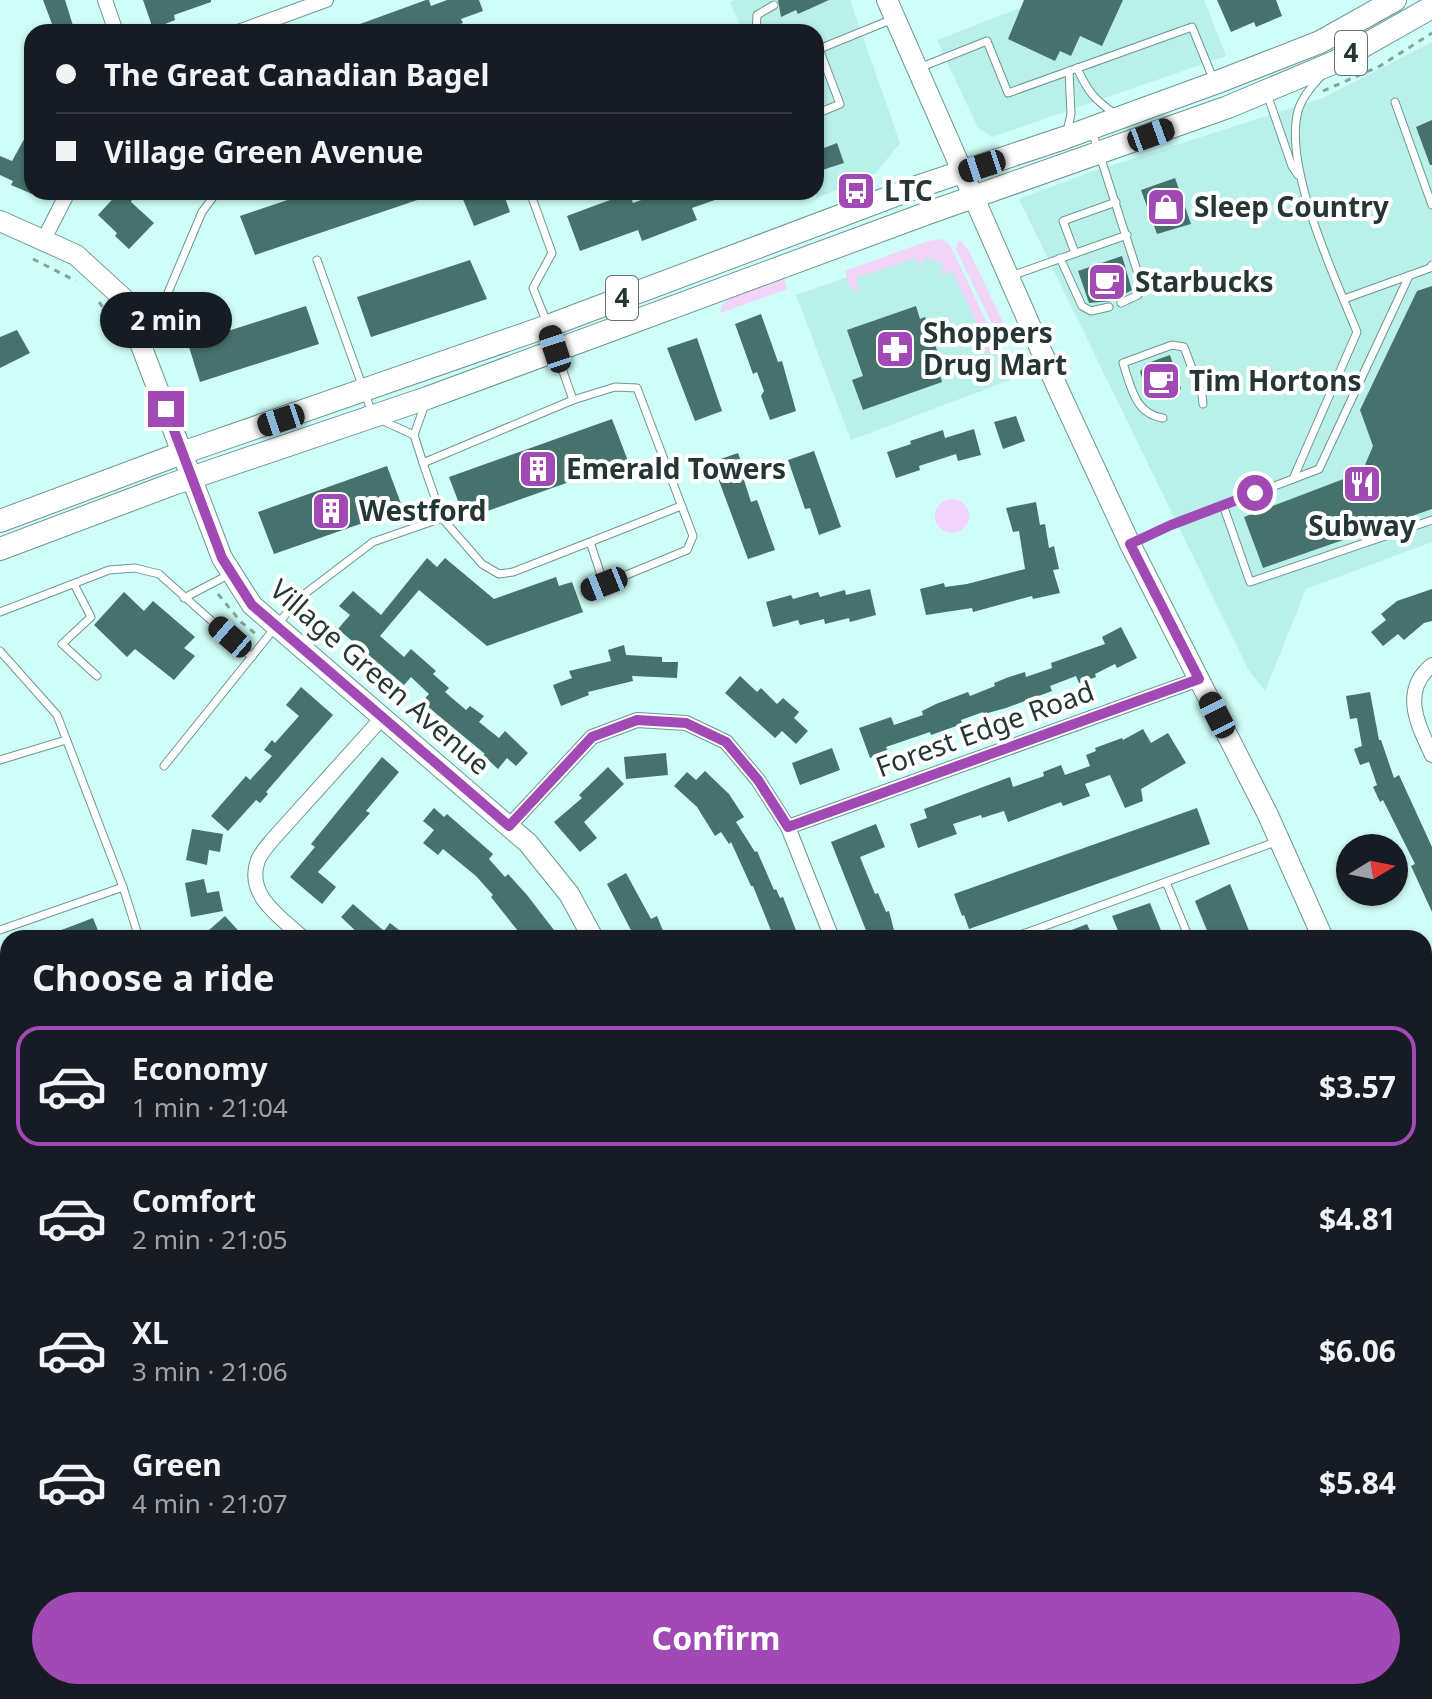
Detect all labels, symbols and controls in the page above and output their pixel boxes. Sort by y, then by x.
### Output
road number: 4 [1335,31,1367,75]
text: The Great Canadian Bagel [104,54,489,95]
car [1124,116,1178,154]
text: Village Green Avenue [104,131,423,172]
car [955,147,1009,185]
bus stop icon: LTC [835,170,877,212]
place label: LTC [884,171,933,209]
shop icon: Sleep Country [1145,186,1187,228]
place label: Sleep Country [1194,187,1389,225]
cafe icon: Starbucks [1086,261,1128,303]
place label: Starbucks [1135,262,1274,300]
road number: 4 [606,276,638,320]
callout: 2 min [100,293,232,349]
text: 2 min [130,302,202,338]
place label: Shoppers Drug Mart [923,313,1067,383]
car [536,322,574,376]
pharmacy icon: Shoppers Drug Mart [874,328,916,370]
cafe icon: Tim Hortons [1140,360,1182,402]
place label: Tim Hortons [1189,361,1361,399]
route end [148,391,184,427]
car [254,401,308,439]
building icon: Emerald Towers [517,448,559,490]
place label: Emerald Towers [566,449,786,487]
restaurant icon: Subway [1341,463,1383,505]
route start [1237,475,1273,511]
building icon: Westford [310,490,352,532]
place label: Westford [359,491,486,529]
place label: Subway [1308,506,1416,544]
car [577,564,631,604]
street label: Village Green Avenue [262,570,499,783]
car [204,612,256,662]
street label: Forest Edge Road [870,671,1099,785]
car [1195,688,1239,742]
north arrow [1336,834,1408,906]
map controls [1336,834,1408,906]
text: Choose a ride [32,953,274,1002]
text: Economy [132,1048,268,1089]
icon: car [36,1050,108,1122]
text: $3.57 [1319,1066,1396,1107]
text: 1 min · 21:04 [132,1089,288,1125]
text: Comfort [132,1180,256,1221]
icon: car [36,1182,108,1254]
text: $4.81 [1319,1198,1396,1239]
text: 2 min · 21:05 [132,1221,288,1257]
text: XL [132,1312,169,1353]
icon: car [36,1314,108,1386]
text: $6.06 [1319,1330,1396,1371]
text: 3 min · 21:06 [132,1353,288,1389]
text: Green [132,1444,222,1485]
icon: car [36,1446,108,1518]
text: $5.84 [1319,1462,1396,1503]
text: 4 min · 21:07 [132,1485,288,1521]
button: Confirm [32,1592,1400,1684]

